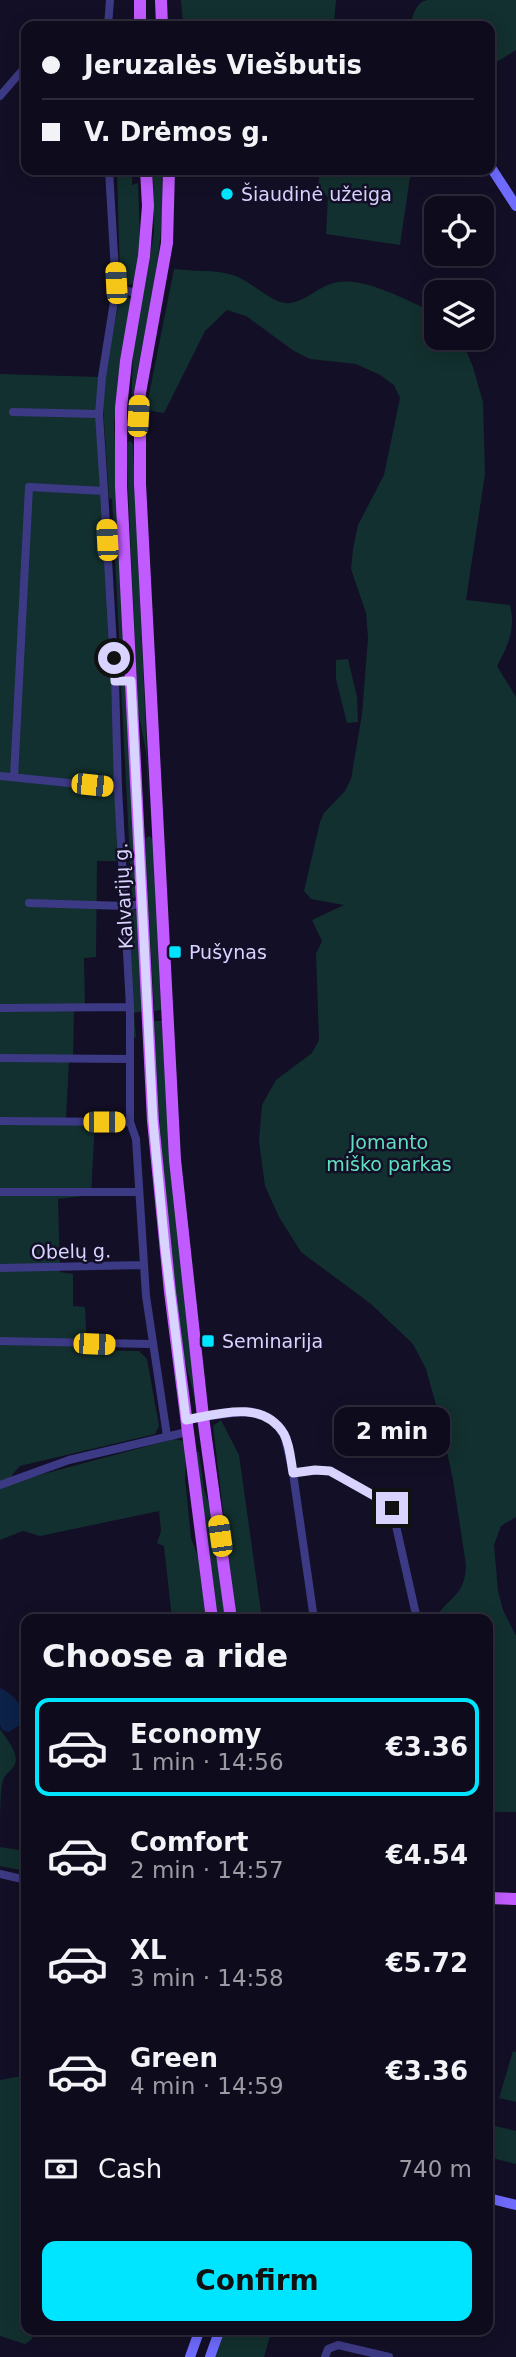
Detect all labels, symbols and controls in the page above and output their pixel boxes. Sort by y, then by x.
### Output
text: Jeruzalės Viešbutis [84,50,362,80]
text: V. Drėmos g. [84,117,270,147]
place label: Šiaudinė užeiga [241,182,392,205]
marker: Šiaudinė užeiga [219,186,235,202]
map controls [424,196,494,350]
button: locate [424,196,494,266]
car [105,261,128,305]
button: layers [424,280,494,350]
car [127,394,150,438]
car [96,518,119,562]
route start [98,642,130,674]
car [71,772,114,798]
street label: Kalvarijų g. [109,842,137,950]
place label: Pušynas [189,941,267,963]
marker: Pušynas [167,944,183,960]
car [84,1112,126,1133]
park label: Jomanto miško parkas [326,1131,452,1175]
street label: Obelų g. [31,1239,111,1263]
place label: Seminarija [222,1330,323,1352]
car [73,1333,116,1355]
marker: Seminarija [200,1333,216,1349]
callout: 2 min [334,1406,450,1456]
text: 2 min [356,1418,428,1444]
route end [376,1492,408,1524]
car [207,1514,234,1558]
text: Choose a ride [42,1637,288,1675]
icon: car [46,1716,109,1779]
text: Economy [130,1719,261,1749]
text: €3.36 [386,1732,468,1762]
text: 1 min · 14:56 [130,1749,284,1775]
icon: car [46,1824,109,1887]
text: Comfort [130,1827,248,1857]
text: €4.54 [386,1840,468,1870]
text: 2 min · 14:57 [130,1857,284,1883]
icon: car [46,1932,109,1995]
text: XL [130,1935,167,1965]
text: €5.72 [386,1948,468,1978]
text: 3 min · 14:58 [130,1965,284,1991]
icon: car [46,2040,109,2103]
text: Green [130,2043,218,2073]
text: €3.36 [386,2056,468,2086]
text: 4 min · 14:59 [130,2073,284,2099]
icon: cash [42,2150,80,2188]
text: Cash [98,2154,162,2184]
text: 740 m [398,2156,472,2182]
button: Confirm [42,2241,472,2321]

